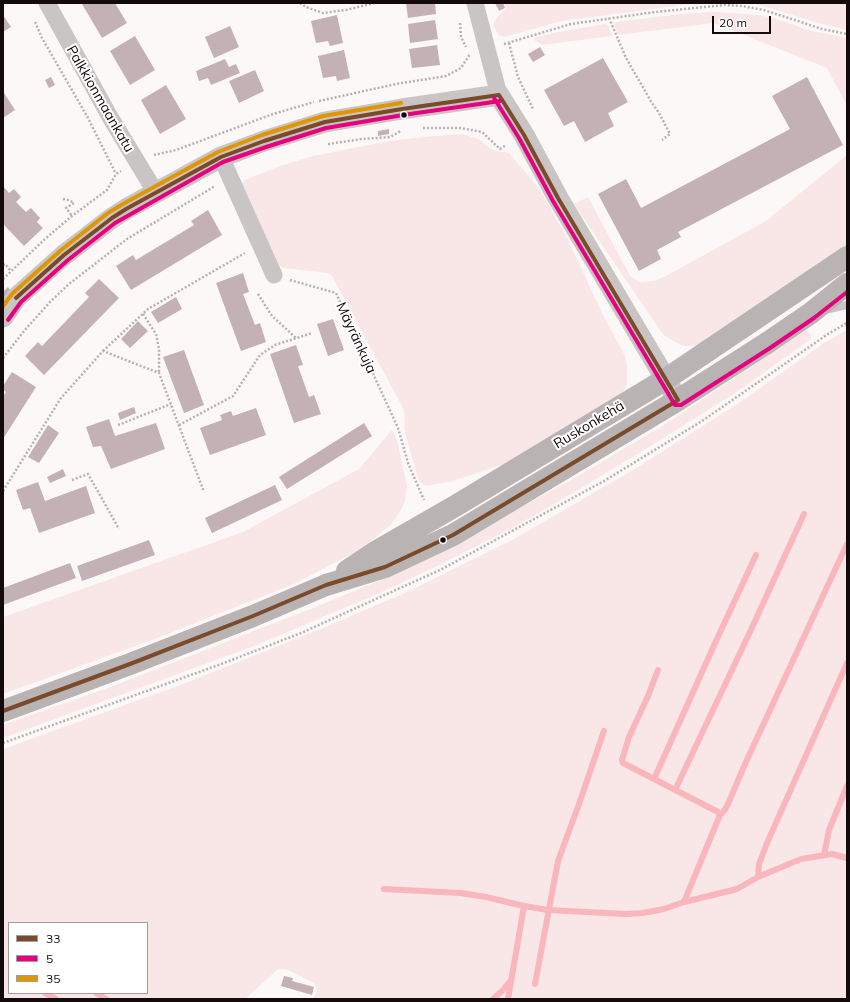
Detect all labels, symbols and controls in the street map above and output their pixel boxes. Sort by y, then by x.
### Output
scale bar [714,8,773,34]
text: 20 m [719,15,747,30]
street label: Palkkionmaankatu [63,43,137,155]
unlabelled marker [399,110,409,120]
street label: Mäyränkuja [332,300,380,376]
street label: Ruskonkehä [551,397,627,453]
unlabelled marker [438,535,448,545]
legend [8,922,148,994]
text: 33 [46,931,60,946]
text: 5 [46,951,53,966]
text: 35 [46,971,60,986]

